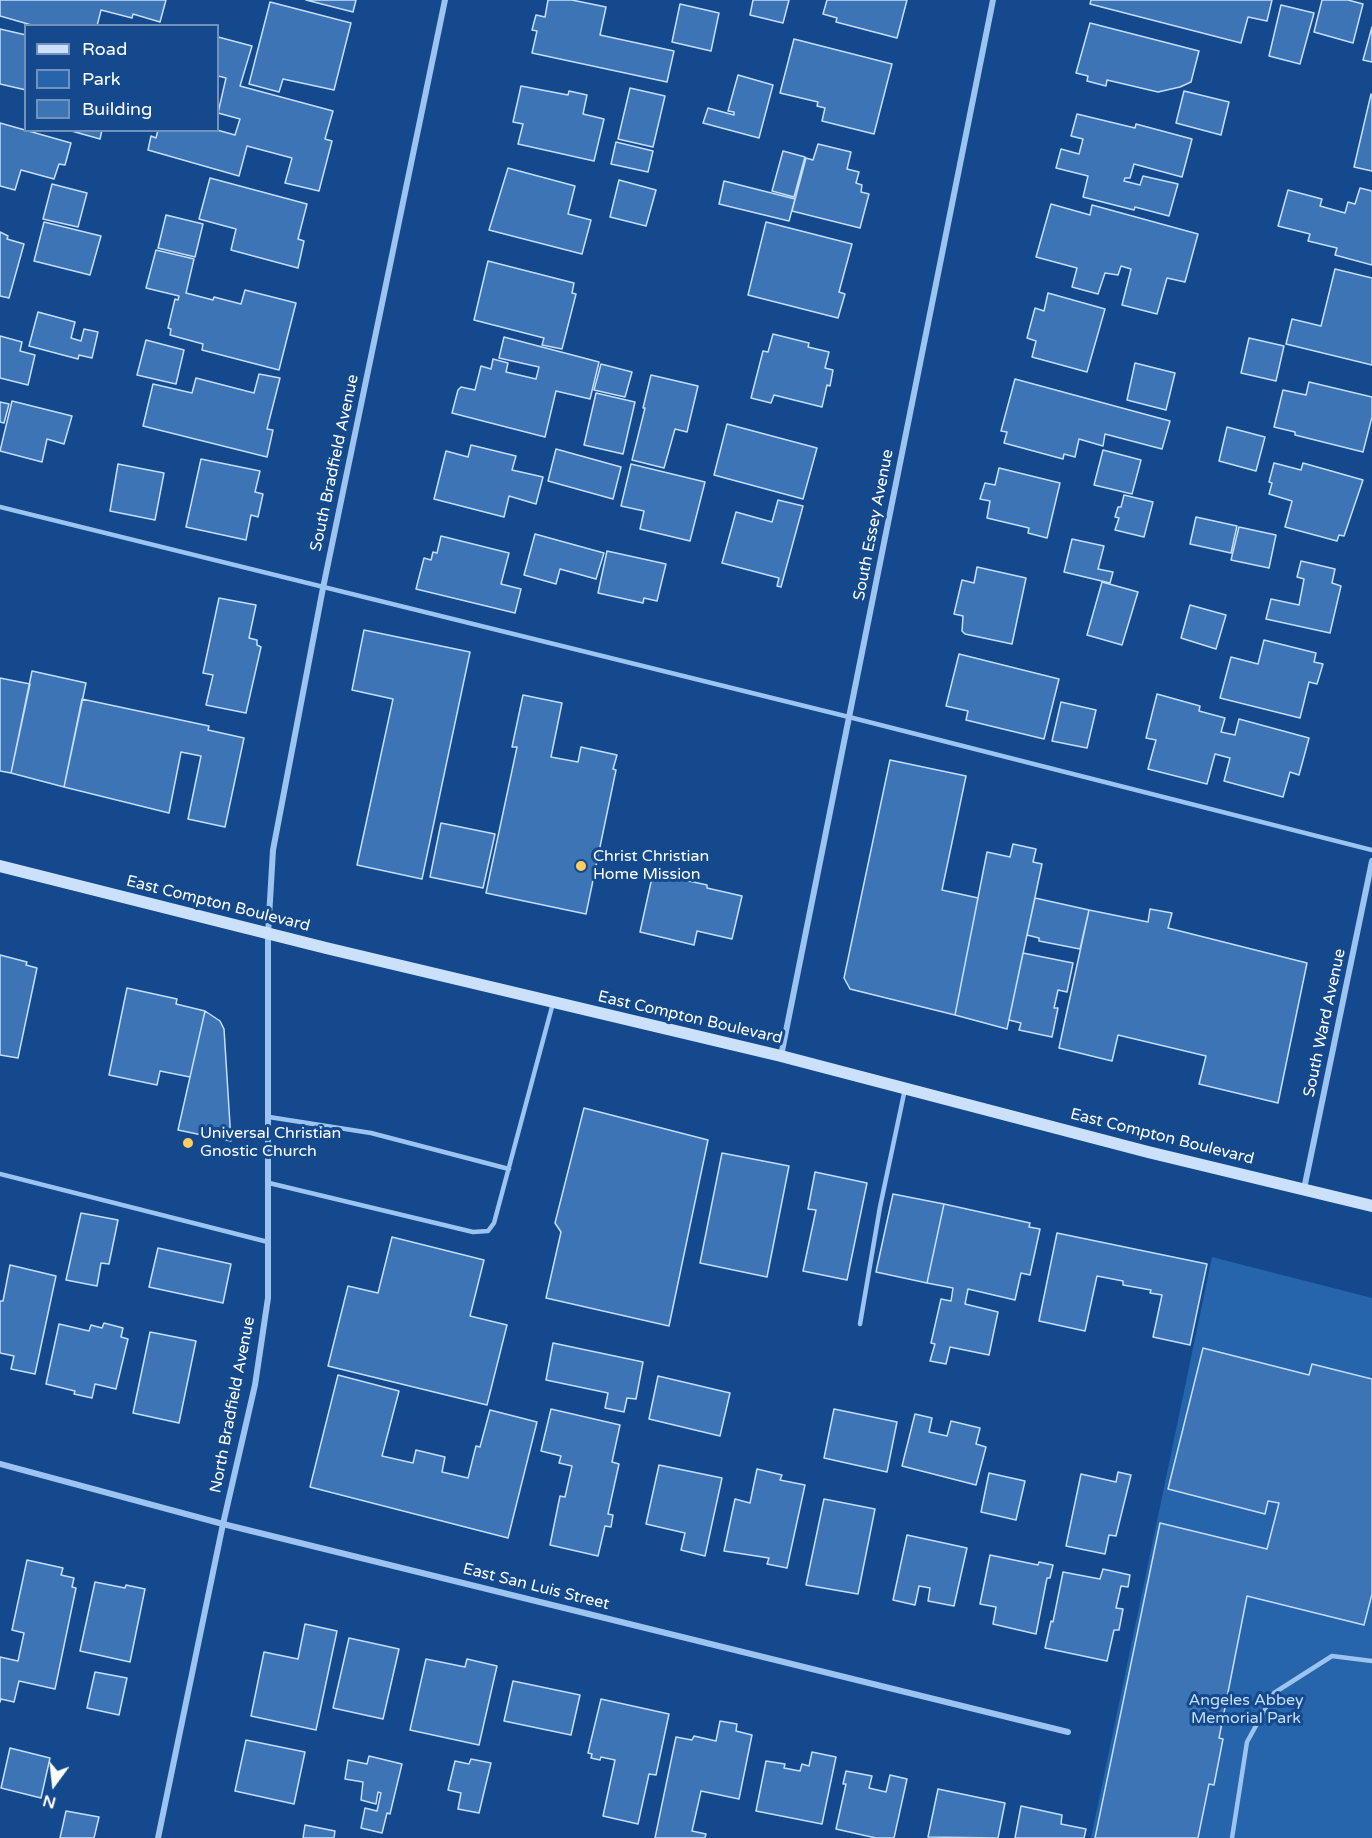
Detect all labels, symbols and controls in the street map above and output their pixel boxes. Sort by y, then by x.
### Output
legend [24,24,219,132]
text: Road [82,38,127,60]
text: Park [82,68,120,90]
text: Building [82,98,152,120]
street label: South Bradfield Avenue [307,373,363,553]
street label: South Essey Avenue [850,448,898,602]
place label: Christ Christian Home Mission [593,847,709,885]
marker: Christ Christian Home Mission [574,859,588,873]
street label: East Compton Boulevard [124,872,312,936]
street label: South Ward Avenue [1300,947,1350,1099]
street label: East Compton Boulevard [596,987,784,1049]
street label: East Compton Boulevard [1068,1105,1256,1169]
place label: Universal Christian Gnostic Church [200,1124,341,1162]
marker: Universal Christian Gnostic Church [181,1136,195,1150]
street label: North Bradfield Avenue [206,1315,260,1495]
street label: East San Luis Street [461,1560,611,1614]
park label: Angeles Abbey Memorial Park [1188,1691,1304,1729]
north arrow [24,1754,84,1814]
text: N [41,1790,58,1813]

